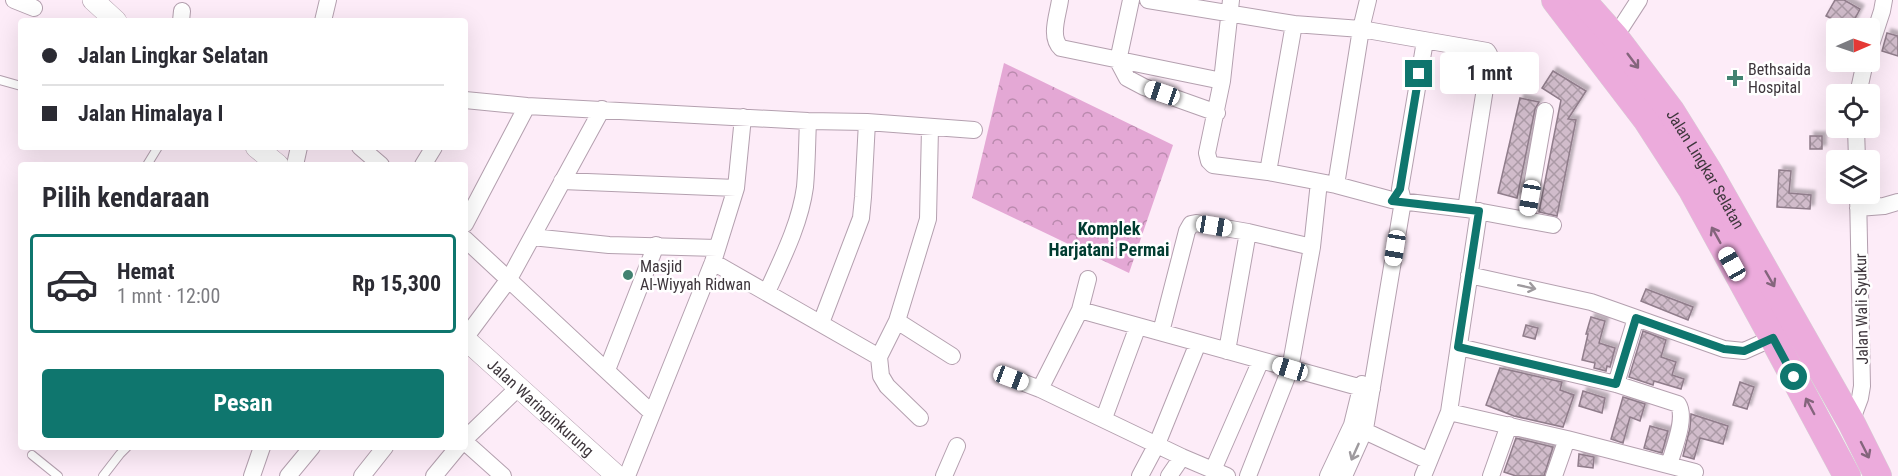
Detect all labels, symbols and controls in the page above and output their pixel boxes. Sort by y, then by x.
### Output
north arrow [1826,18,1880,72]
map controls [1826,18,1880,204]
text: Jalan Lingkar Selatan [78,43,268,68]
callout: 1 mnt [1440,53,1539,95]
one-way arrow [1627,53,1640,69]
route end [1405,60,1432,87]
place label: Bethsaida Hospital [1748,60,1811,97]
text: 1 mnt [1467,61,1512,85]
marker: Bethsaida Hospital [1726,69,1744,87]
car [1142,79,1182,107]
button: locate [1826,84,1880,138]
text: Jalan Himalaya I [78,101,223,126]
street label: Jalan Lingkar Selatan [1662,106,1748,232]
button: layers [1826,150,1880,204]
car [1518,179,1542,217]
text: Pilih kendaraan [42,182,210,214]
car [1195,214,1233,238]
district label: Komplek Harjatani Permai [1049,218,1169,260]
one-way arrow [1710,226,1721,244]
car [1383,229,1407,267]
car [1715,244,1749,284]
street label: Jalan Wali Syukur [1851,253,1872,365]
icon: car [45,257,99,311]
place label: Masjid Al-Wiyyah Ridwan [640,257,751,294]
text: Hemat [117,259,174,284]
marker: Masjid Al-Wiyyah Ridwan [621,268,635,282]
one-way arrow [1765,270,1776,288]
text: Rp 15,300 [352,271,441,296]
one-way arrow [1516,282,1536,293]
text: 1 mnt · 12:00 [117,284,220,308]
street label: Jalan Waringinkurung [483,355,598,460]
car [1270,355,1310,383]
car [991,363,1031,393]
route start [1780,363,1807,390]
button: Pesan [42,369,444,438]
one-way arrow [1803,397,1815,415]
one-way arrow [1860,440,1871,458]
one-way arrow [1348,442,1360,460]

